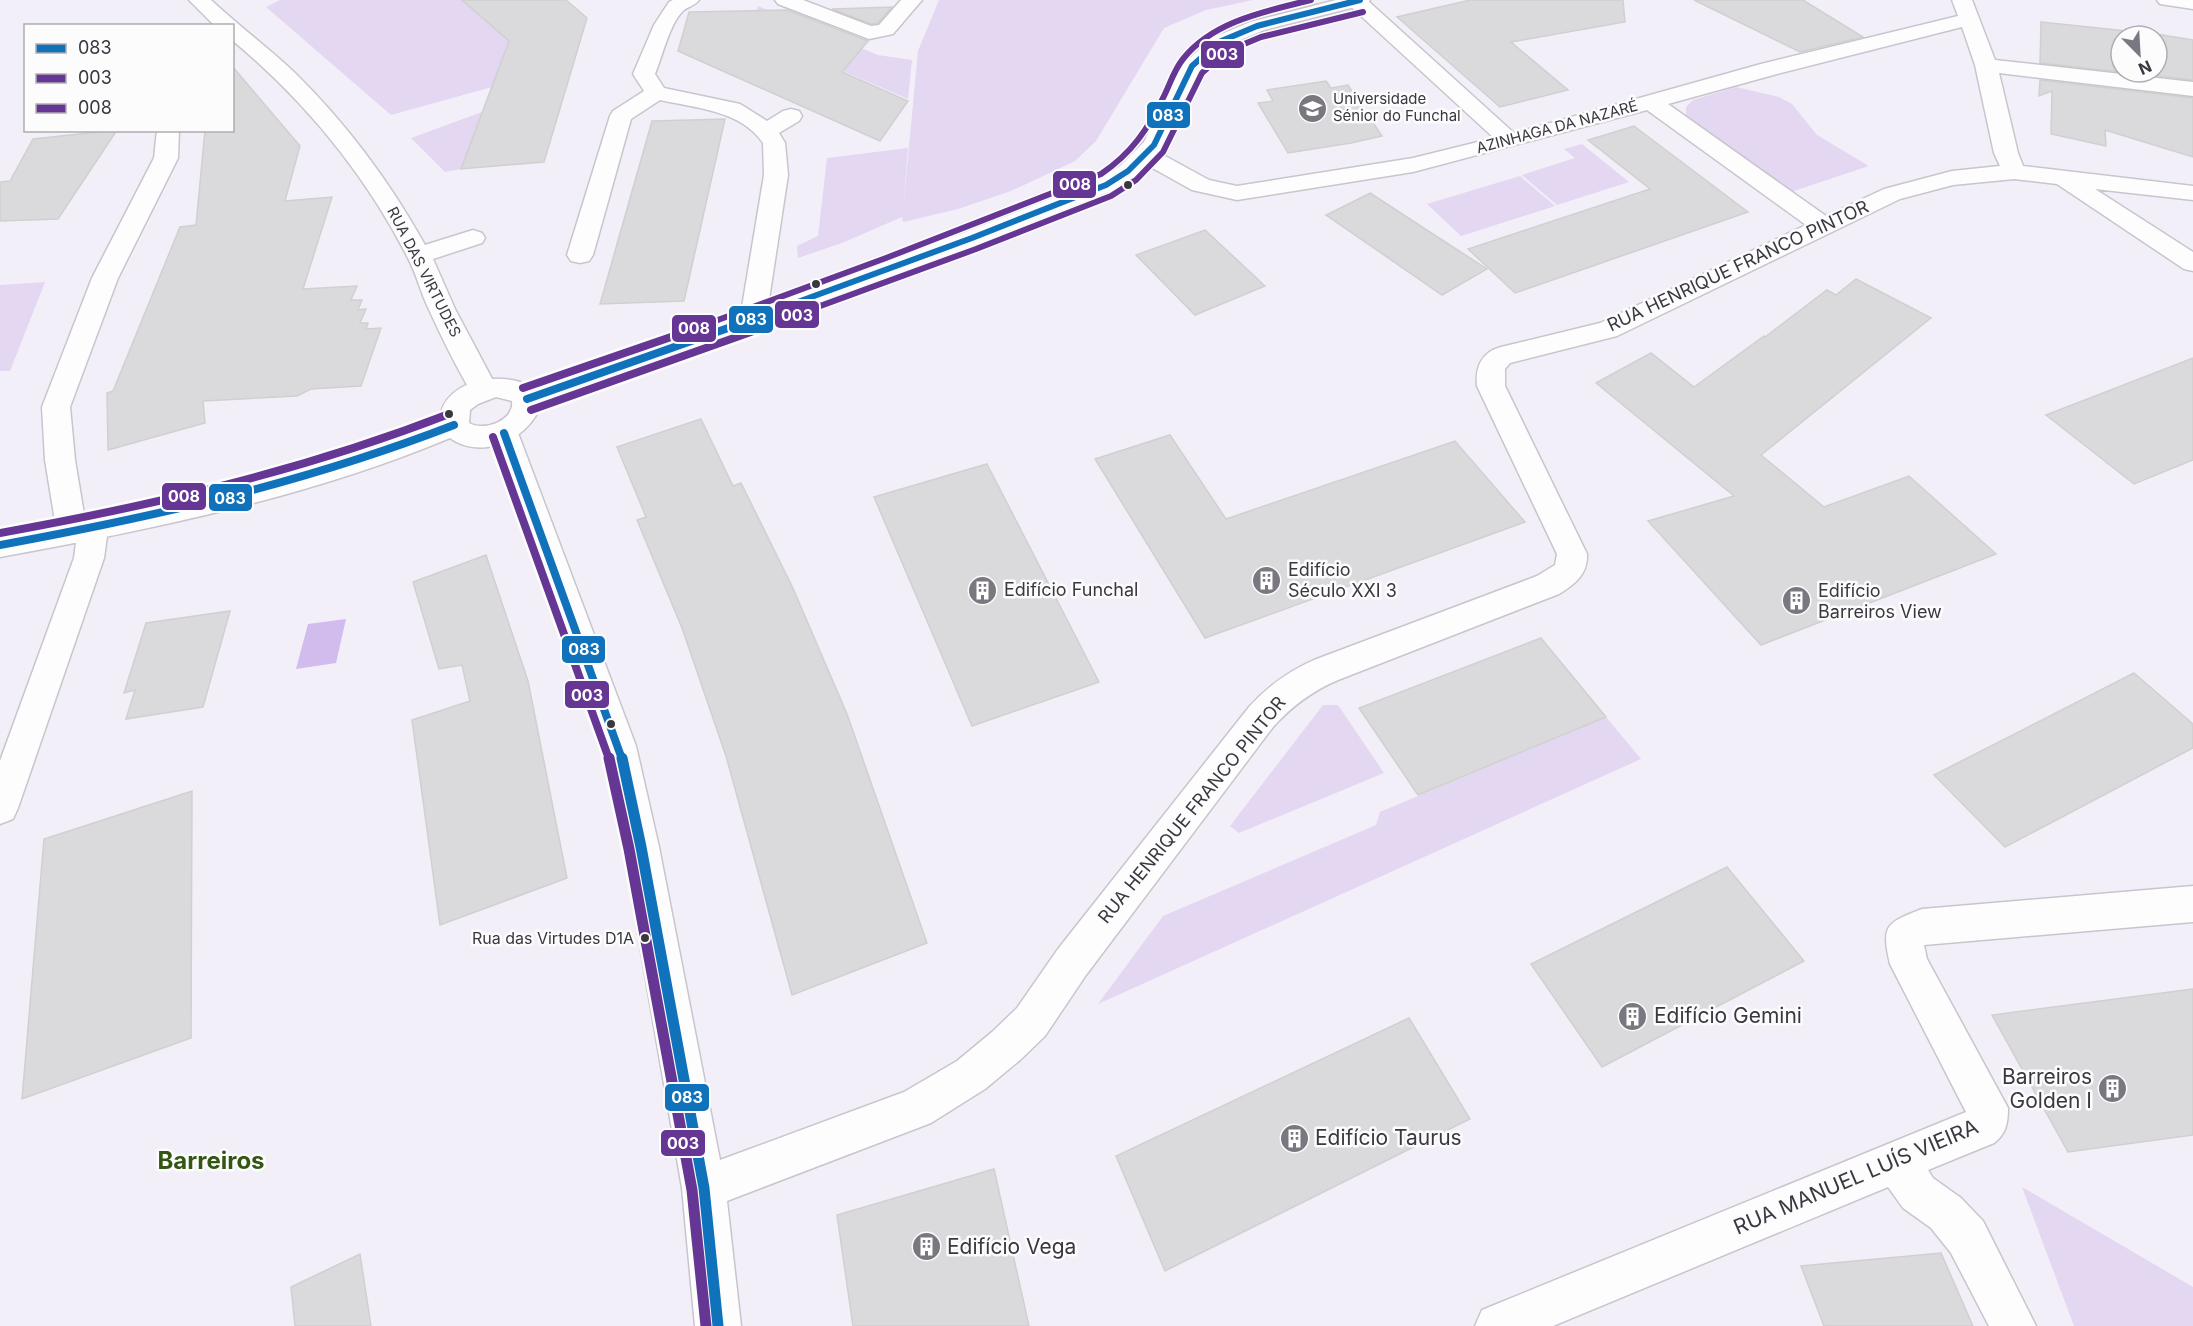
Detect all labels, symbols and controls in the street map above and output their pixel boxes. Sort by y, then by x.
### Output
legend [24,24,234,132]
north arrow [2109,24,2169,84]
text: 083 [78,37,112,58]
line badge: 003 [1200,40,1245,69]
text: 003 [1206,44,1238,64]
text: N [2135,56,2155,79]
text: 003 [78,67,112,88]
place label: Universidade Sénior do Funchal [1333,89,1461,125]
school or university icon: Universidade Sénior do Funchal [1296,92,1328,124]
street label: AZINHAGA DA NAZARÉ [1474,96,1640,157]
text: 008 [78,97,112,118]
line badge: 083 [1146,101,1191,129]
text: 083 [1152,105,1184,125]
line badge: 008 [1052,170,1097,199]
text: 008 [1059,174,1091,194]
unlabelled marker [1122,179,1134,191]
street label: RUA HENRIQUE FRANCO PINTOR [1604,195,1872,335]
street label: RUA DAS VIRTUDES [383,203,466,340]
unlabelled marker [810,278,822,290]
line badge: 003 [774,300,820,329]
line badge: 083 [728,305,774,334]
text: 003 [781,305,813,325]
text: 083 [735,309,767,329]
line badge: 008 [671,314,717,343]
text: 008 [678,318,710,338]
unlabelled marker [443,408,455,420]
line badge: 008 [161,482,207,511]
line badge: 083 [208,483,253,512]
text: 008 [168,486,200,506]
text: 083 [214,488,246,508]
place label: Edifício Século XXI 3 [1288,559,1397,601]
building icon: Edifício Século XXI 3 [1251,564,1283,596]
building icon: Edifício Funchal [967,574,999,606]
place label: Edifício Funchal [1004,579,1138,600]
place label: Edifício Barreiros View [1818,580,1942,622]
building icon: Edifício Barreiros View [1781,585,1813,617]
line badge: 083 [561,635,606,664]
text: 083 [568,639,600,659]
line badge: 003 [564,680,610,709]
text: 003 [571,685,603,705]
street label: RUA HENRIQUE FRANCO PINTOR [1094,692,1290,927]
unlabelled marker [605,718,617,730]
place label: Rua das Virtudes D1A [472,928,634,948]
marker: Rua das Virtudes D1A [639,932,651,944]
building icon: Edifício Gemini [1617,1000,1649,1032]
place label: Edifício Gemini [1654,1003,1802,1028]
place label: Barreiros Golden I [2002,1064,2092,1113]
building icon: Barreiros Golden I [2097,1073,2129,1105]
line badge: 083 [664,1083,710,1112]
text: 083 [671,1087,703,1107]
street label: RUA MANUEL LUÍS VIEIRA [1729,1113,1982,1239]
building icon: Edifício Taurus [1278,1122,1310,1154]
place label: Edifício Taurus [1315,1125,1462,1150]
line badge: 003 [660,1129,706,1157]
text: 003 [667,1133,699,1153]
district label: Barreiros [157,1146,265,1175]
building icon: Edifício Vega [910,1231,942,1263]
place label: Edifício Vega [947,1234,1076,1259]

